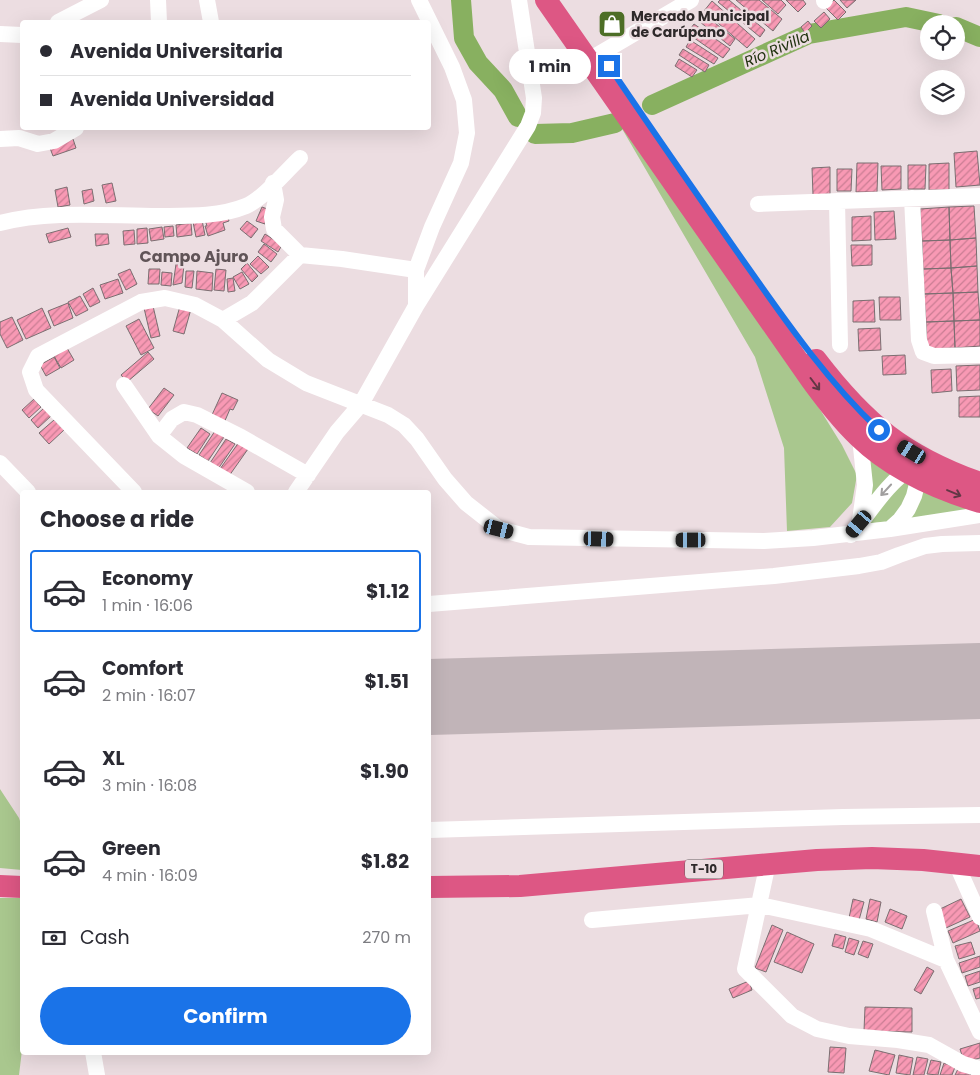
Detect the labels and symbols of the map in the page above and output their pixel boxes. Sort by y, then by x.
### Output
place label: Mercado Municipal de Carúpano [631,6,769,42]
shop icon: Mercado Municipal de Carúpano [597,9,627,39]
water label: Río Rivilla [741,25,813,72]
callout: 1 min [509,48,592,84]
route end [598,55,620,77]
district label: Campo Ajuro [140,245,248,268]
one-way arrow [809,377,820,390]
route start [868,419,890,441]
car [895,438,928,466]
one-way arrow [880,483,892,496]
one-way arrow [946,489,961,499]
car [843,508,874,540]
car [482,518,515,540]
car [583,531,614,547]
car [676,533,706,548]
road number: T-10 [685,860,723,879]

